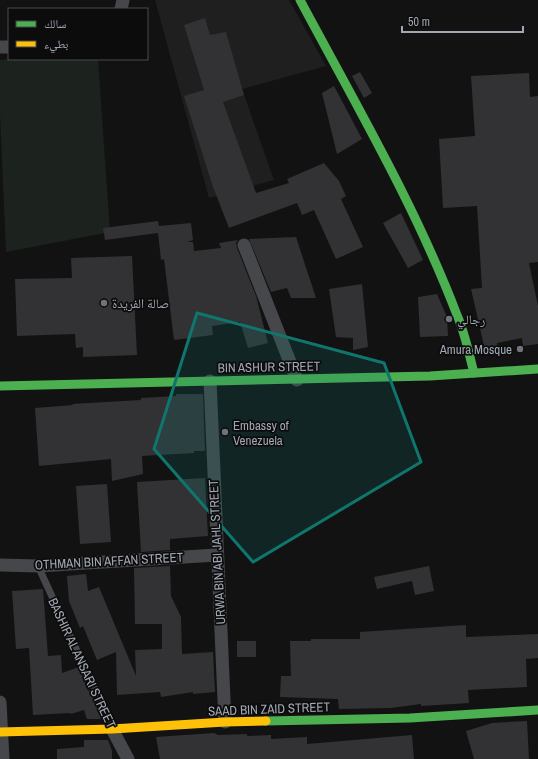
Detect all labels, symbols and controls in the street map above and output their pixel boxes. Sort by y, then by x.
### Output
legend [8,8,148,60]
scale bar [402,8,523,34]
text: 50 m [408,14,430,30]
text: سالك [44,16,66,32]
text: بطيء [44,36,68,54]
place label: صالة الفريدة [112,295,169,312]
marker: صالة الفريدة [99,298,109,308]
place label: رجالي [457,311,485,330]
marker: رجالي [444,314,454,324]
place label: Amura Mosque [439,341,512,358]
marker: Amura Mosque [515,344,525,354]
street label: BIN ASHUR STREET [218,358,321,376]
place label: Embassy of Venezuela [233,417,289,449]
marker: Embassy of Venezuela [220,427,230,437]
street label: URWA BIN ABI JAHL STREET [205,478,229,625]
street label: OTHMAN BIN AFFAN STREET [34,549,184,573]
street label: BASHIR AL ANSARI STREET [44,595,120,731]
street label: SAAD BIN ZAID STREET [208,698,331,720]

